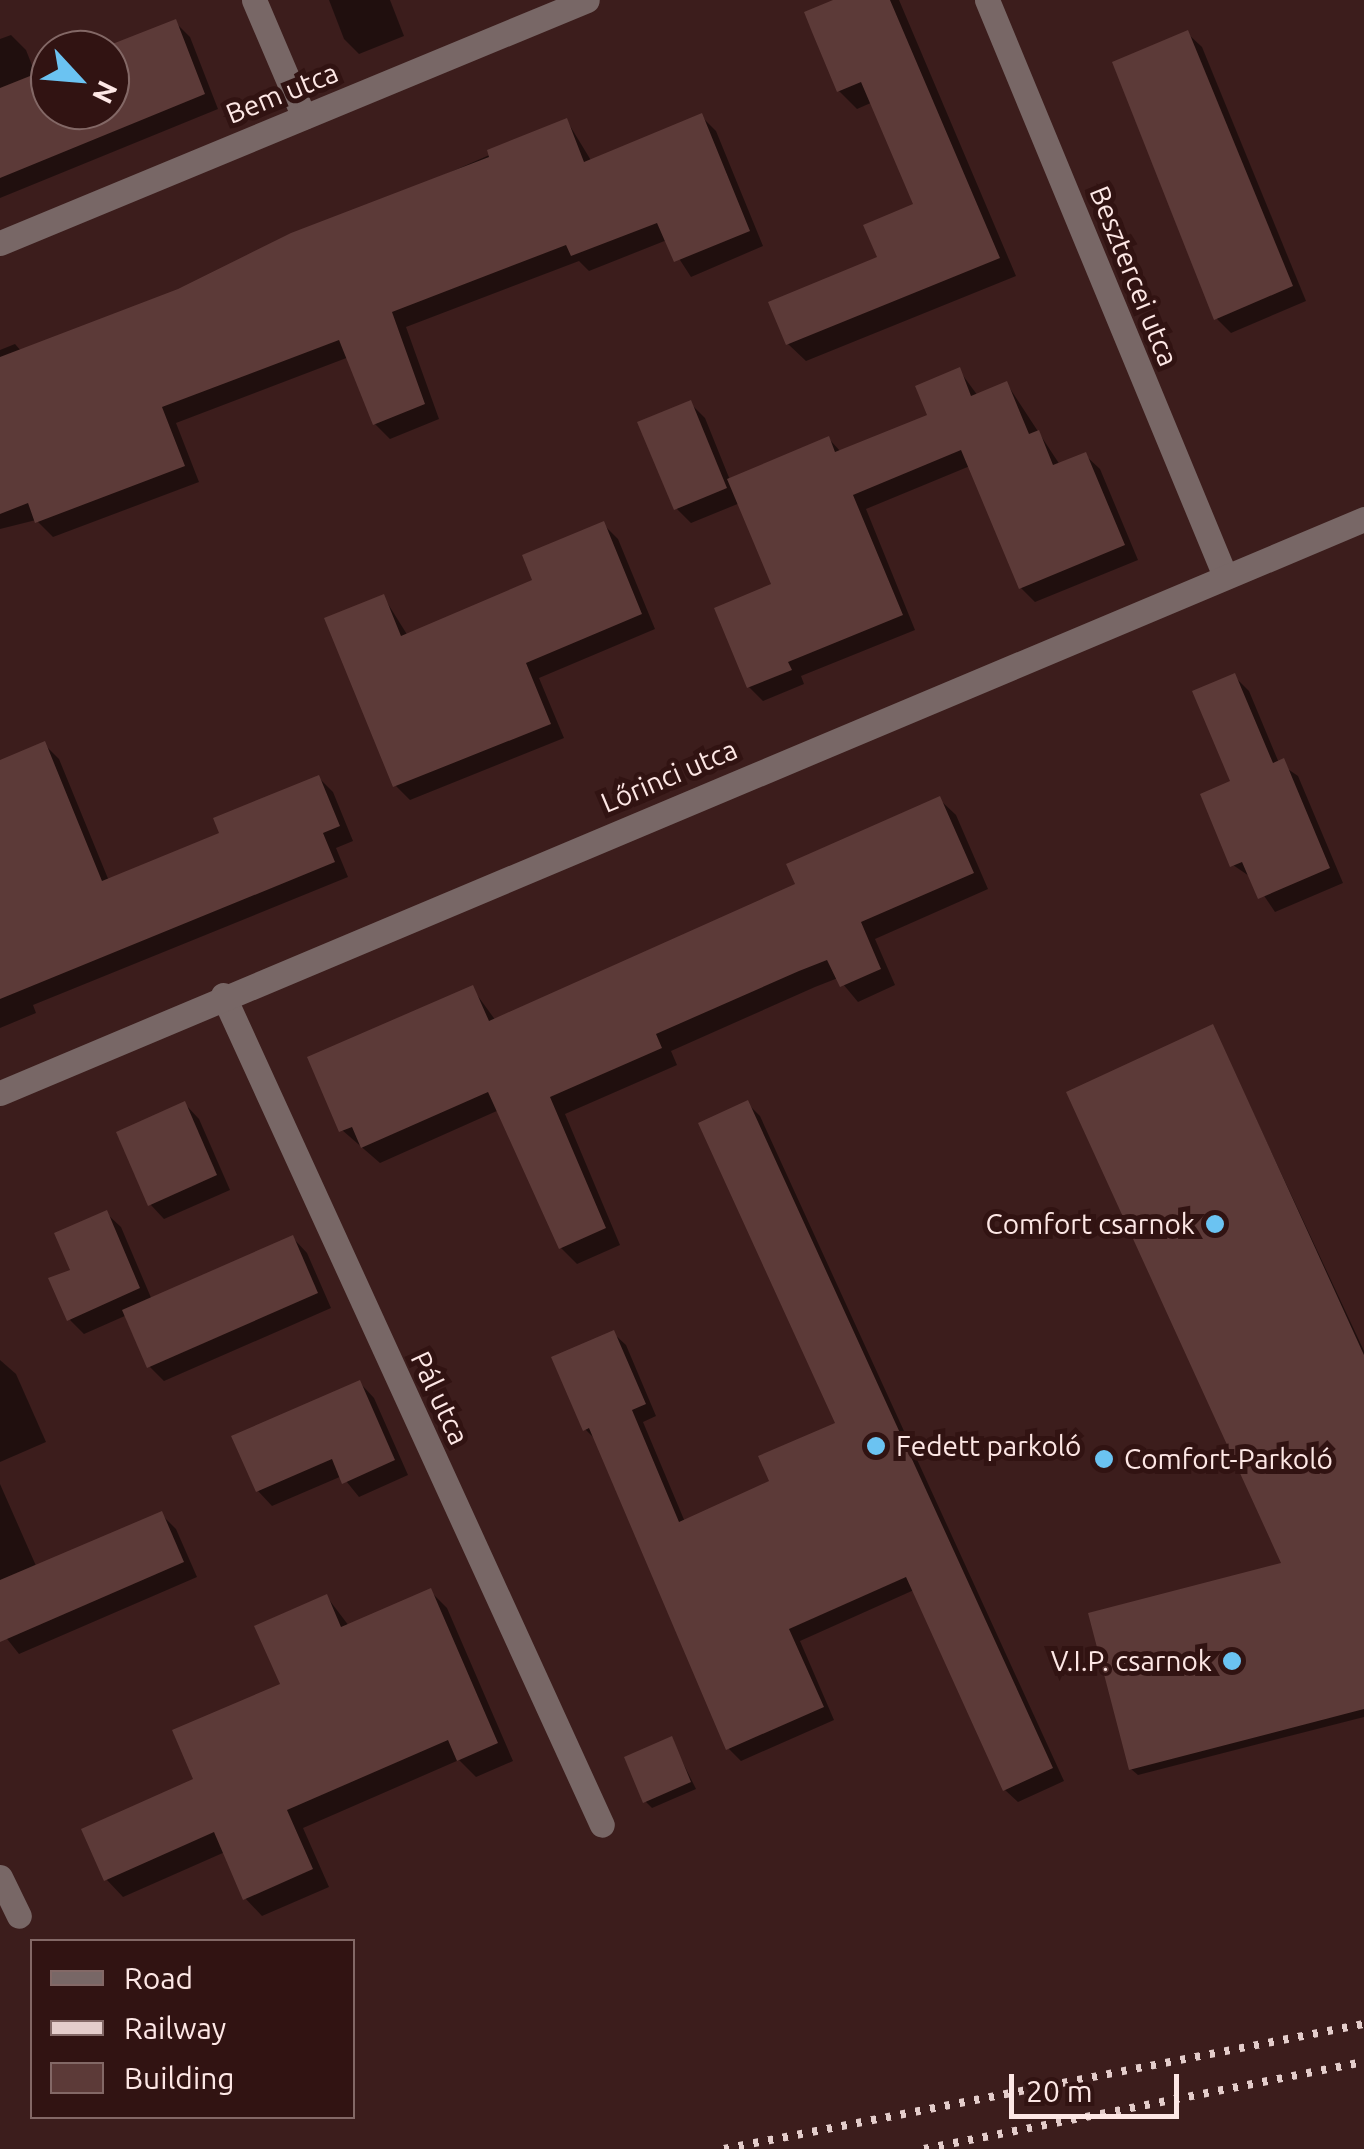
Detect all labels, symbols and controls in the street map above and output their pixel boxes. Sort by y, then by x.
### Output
north arrow [30,30,130,130]
street label: Bem utca [221,55,343,131]
text: N [87,76,124,109]
street label: Besztercei utca [1083,181,1185,371]
street label: Lőrinci utca [596,732,742,820]
place label: Comfort csarnok [986,1207,1195,1241]
marker: Comfort csarnok [1204,1213,1226,1235]
street label: Pál utca [404,1346,476,1450]
place label: Fedett parkoló [896,1429,1081,1463]
marker: Fedett parkoló [865,1435,887,1457]
place label: Comfort-Parkoló [1124,1442,1333,1476]
marker: Comfort-Parkoló [1093,1448,1115,1470]
place label: V.I.P. csarnok [1051,1644,1212,1678]
marker: V.I.P. csarnok [1221,1650,1243,1672]
legend [30,1939,355,2119]
text: Road [124,1961,193,1995]
text: Railway [124,2011,226,2045]
scale bar [1014,2054,1184,2116]
text: Building [124,2061,235,2095]
text: 20 m [1026,2074,1093,2108]

